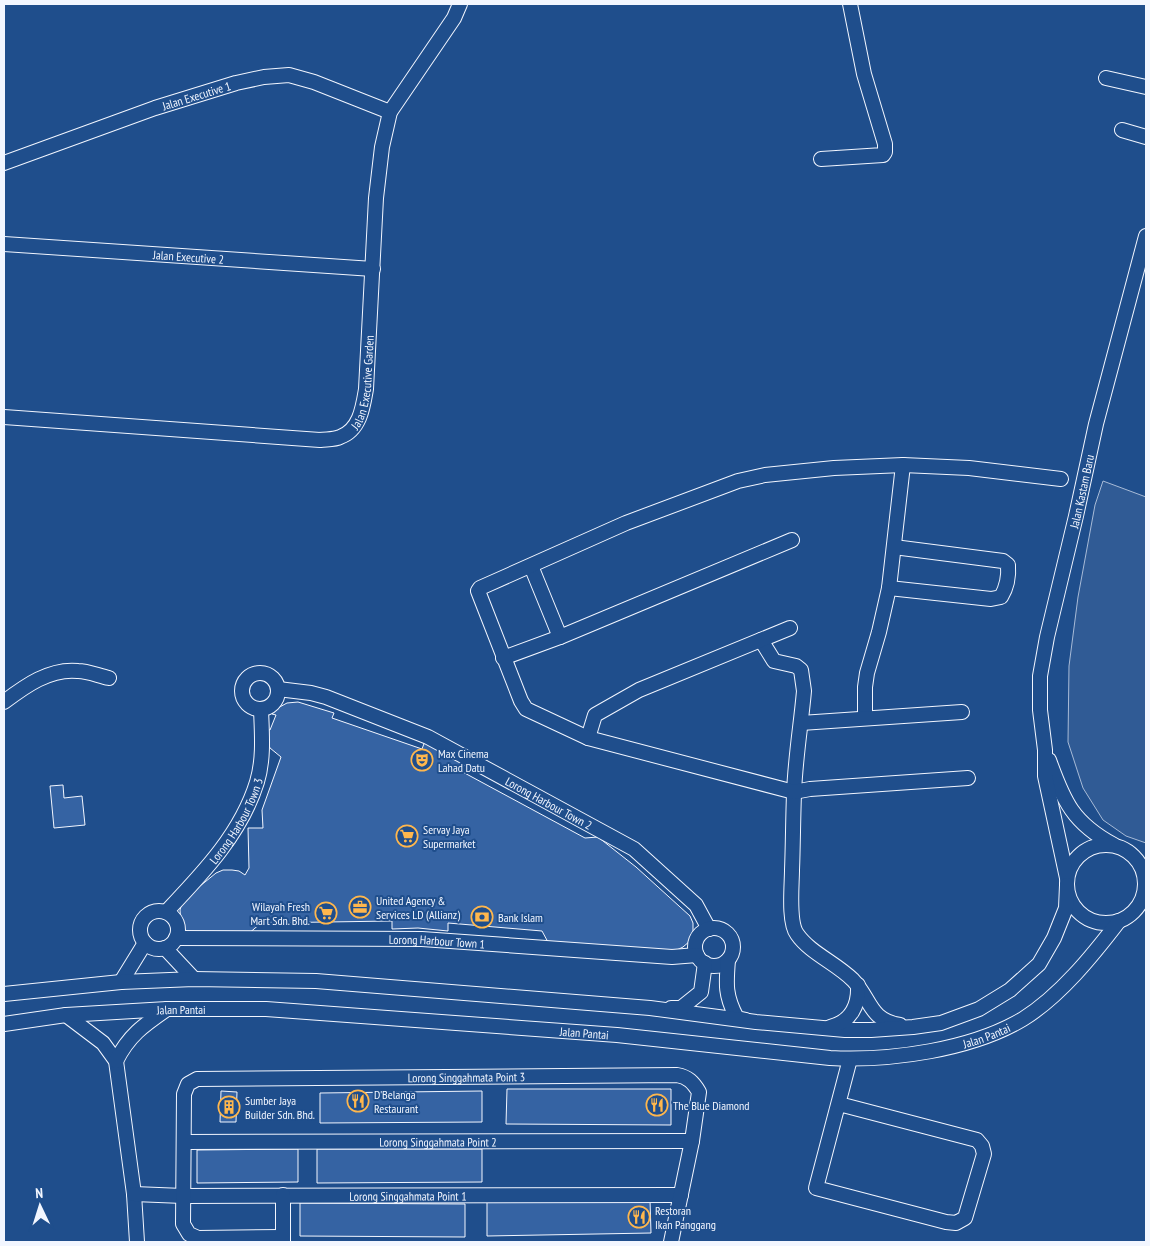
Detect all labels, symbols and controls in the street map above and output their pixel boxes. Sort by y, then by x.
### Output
street label: Jalan Executive 1 [159,78,232,113]
street label: Jalan Executive 2 [152,247,224,266]
street label: Jalan Executive Garden [347,335,376,433]
street label: Jalan Kastam Baru [1066,453,1097,531]
place label: Max Cinema Lahad Datu [438,746,489,775]
theatre icon: Max Cinema Lahad Datu [410,748,434,772]
street label: Lorong Harbour Town 2 [503,773,595,832]
street label: Lorong Harbour Town 3 [206,776,265,866]
place label: Servay Jaya Supermarket [423,822,476,851]
supermarket icon: Servay Jaya Supermarket [395,824,419,848]
place label: United Agency & Services LD (Allianz) [376,893,460,922]
office icon: United Agency & Services LD (Allianz) [348,895,372,919]
place label: Wilayah Fresh Mart Sdn. Bhd. [250,899,310,928]
supermarket icon: Wilayah Fresh Mart Sdn. Bhd. [314,901,338,925]
bank icon: Bank Islam [470,905,494,929]
place label: Bank Islam [498,910,543,925]
street label: Lorong Harbour Town 1 [389,931,486,951]
street label: Jalan Pantai [155,1001,206,1017]
street label: Jalan Pantai [960,1020,1012,1051]
street label: Jalan Pantai [558,1023,609,1042]
street label: Lorong Singgahmata Point 3 [408,1069,525,1085]
place label: D'Belanga Restaurant [374,1087,419,1116]
restaurant icon: D'Belanga Restaurant [346,1089,370,1113]
place label: Sumber Jaya Builder Sdn. Bhd. [245,1093,315,1122]
restaurant icon: The Blue Diamond [645,1093,669,1117]
building icon: Sumber Jaya Builder Sdn. Bhd. [217,1095,241,1119]
place label: The Blue Diamond [673,1098,749,1113]
street label: Lorong Singgahmata Point 2 [379,1134,497,1149]
north arrow [15,1181,65,1231]
text: N [35,1184,43,1202]
street label: Lorong Singgahmata Point 1 [349,1188,467,1203]
place label: Restoran Ikan Panggang [655,1203,716,1232]
restaurant icon: Restoran Ikan Panggang [627,1205,651,1229]

